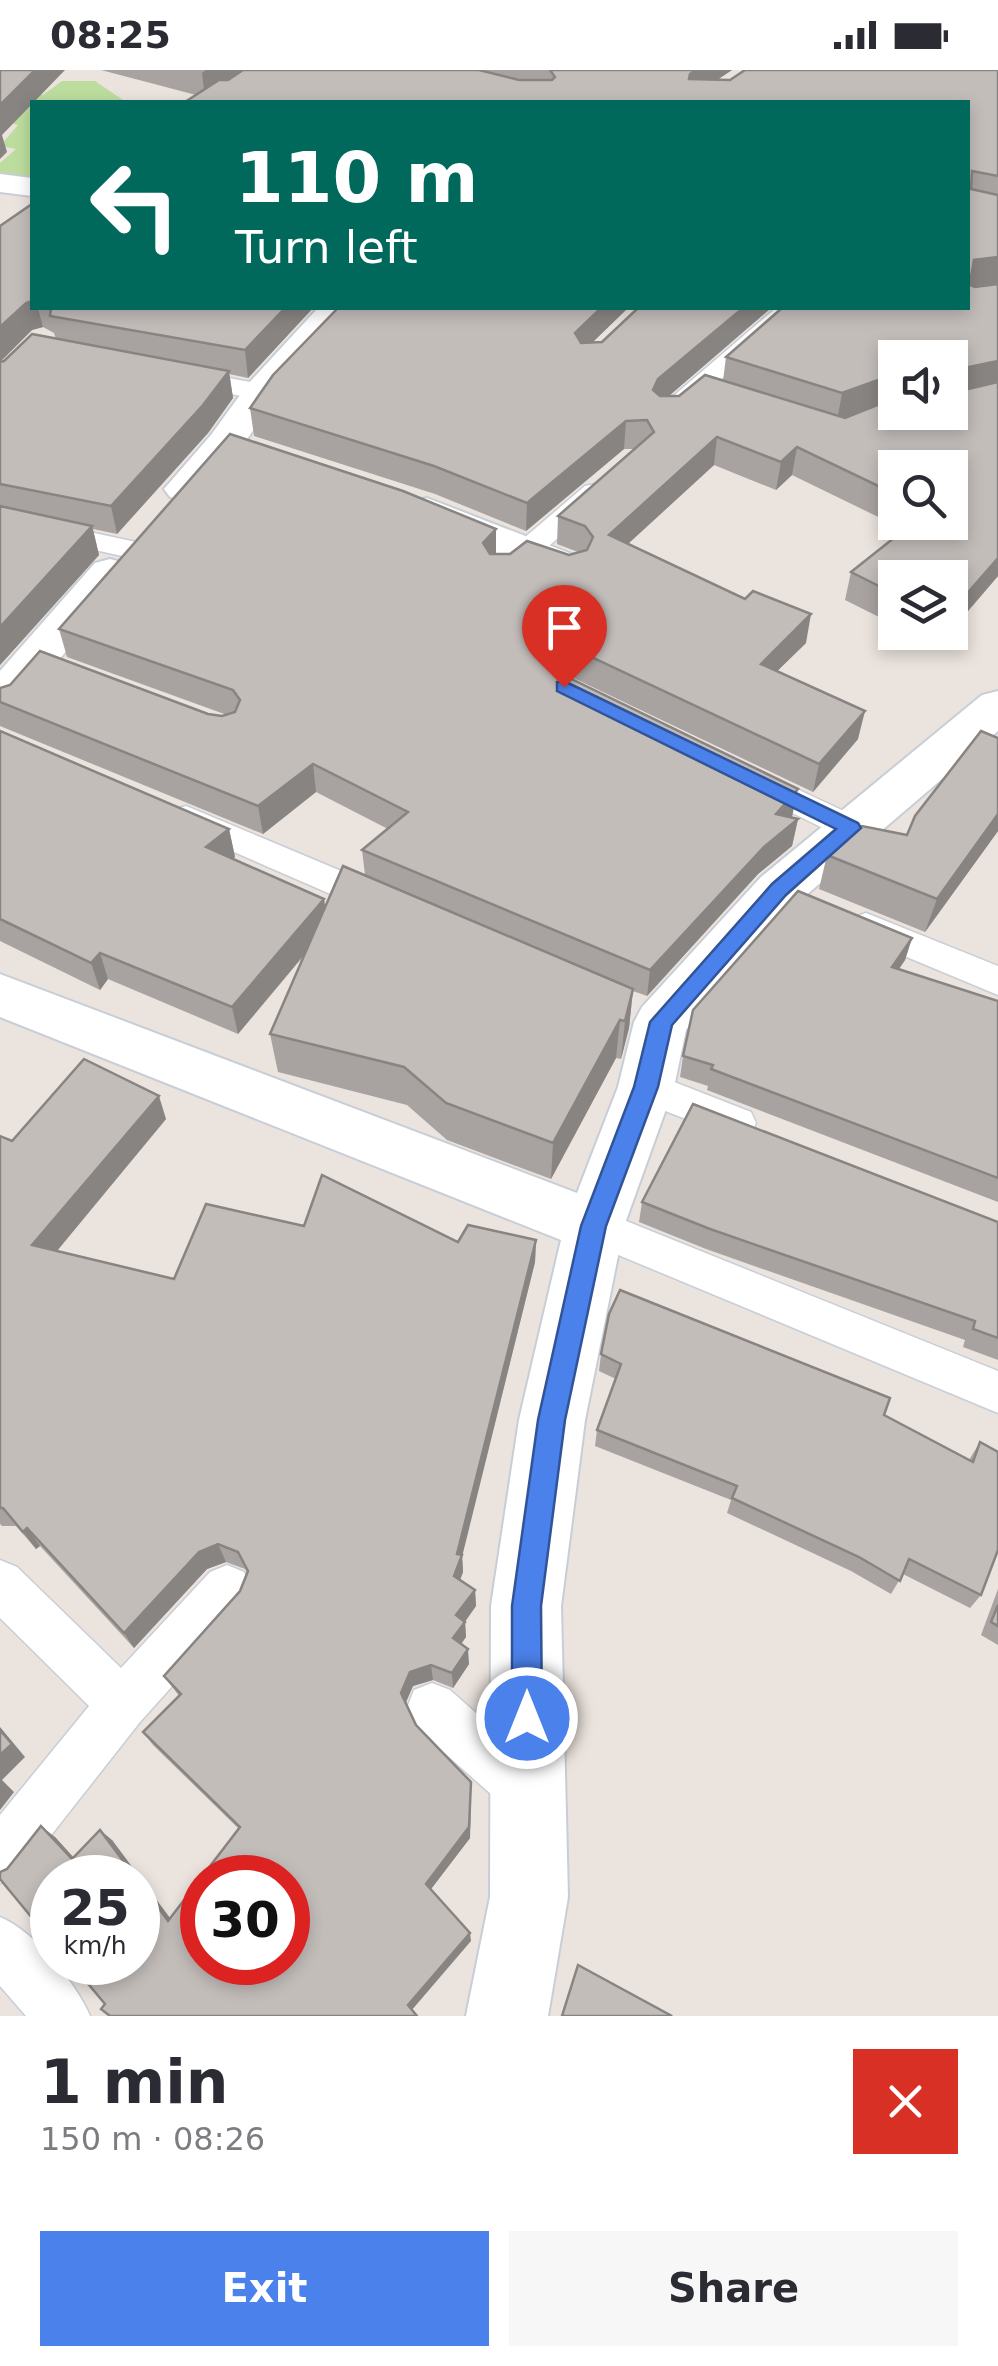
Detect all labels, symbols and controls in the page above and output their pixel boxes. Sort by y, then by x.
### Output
text: 08:25 [50,13,171,57]
text: 110 m [235,137,478,219]
icon: left [70,140,200,270]
text: Turn left [235,221,418,274]
map controls [878,340,968,650]
button: sound [878,340,968,430]
button: search [878,450,968,540]
button: layers [878,560,968,650]
pin [522,585,607,688]
icon: arrive [537,600,592,655]
position arrow [475,1666,579,1770]
speed limit sign: 30 [180,1855,310,1985]
text: 25 [60,1879,130,1937]
text: km/h [63,1931,127,1960]
text: 1 min [40,2047,228,2117]
button: close [853,2049,958,2154]
text: 150 m · 08:26 [40,2120,265,2158]
button: Exit [40,2231,489,2346]
button: Share [509,2231,958,2346]

